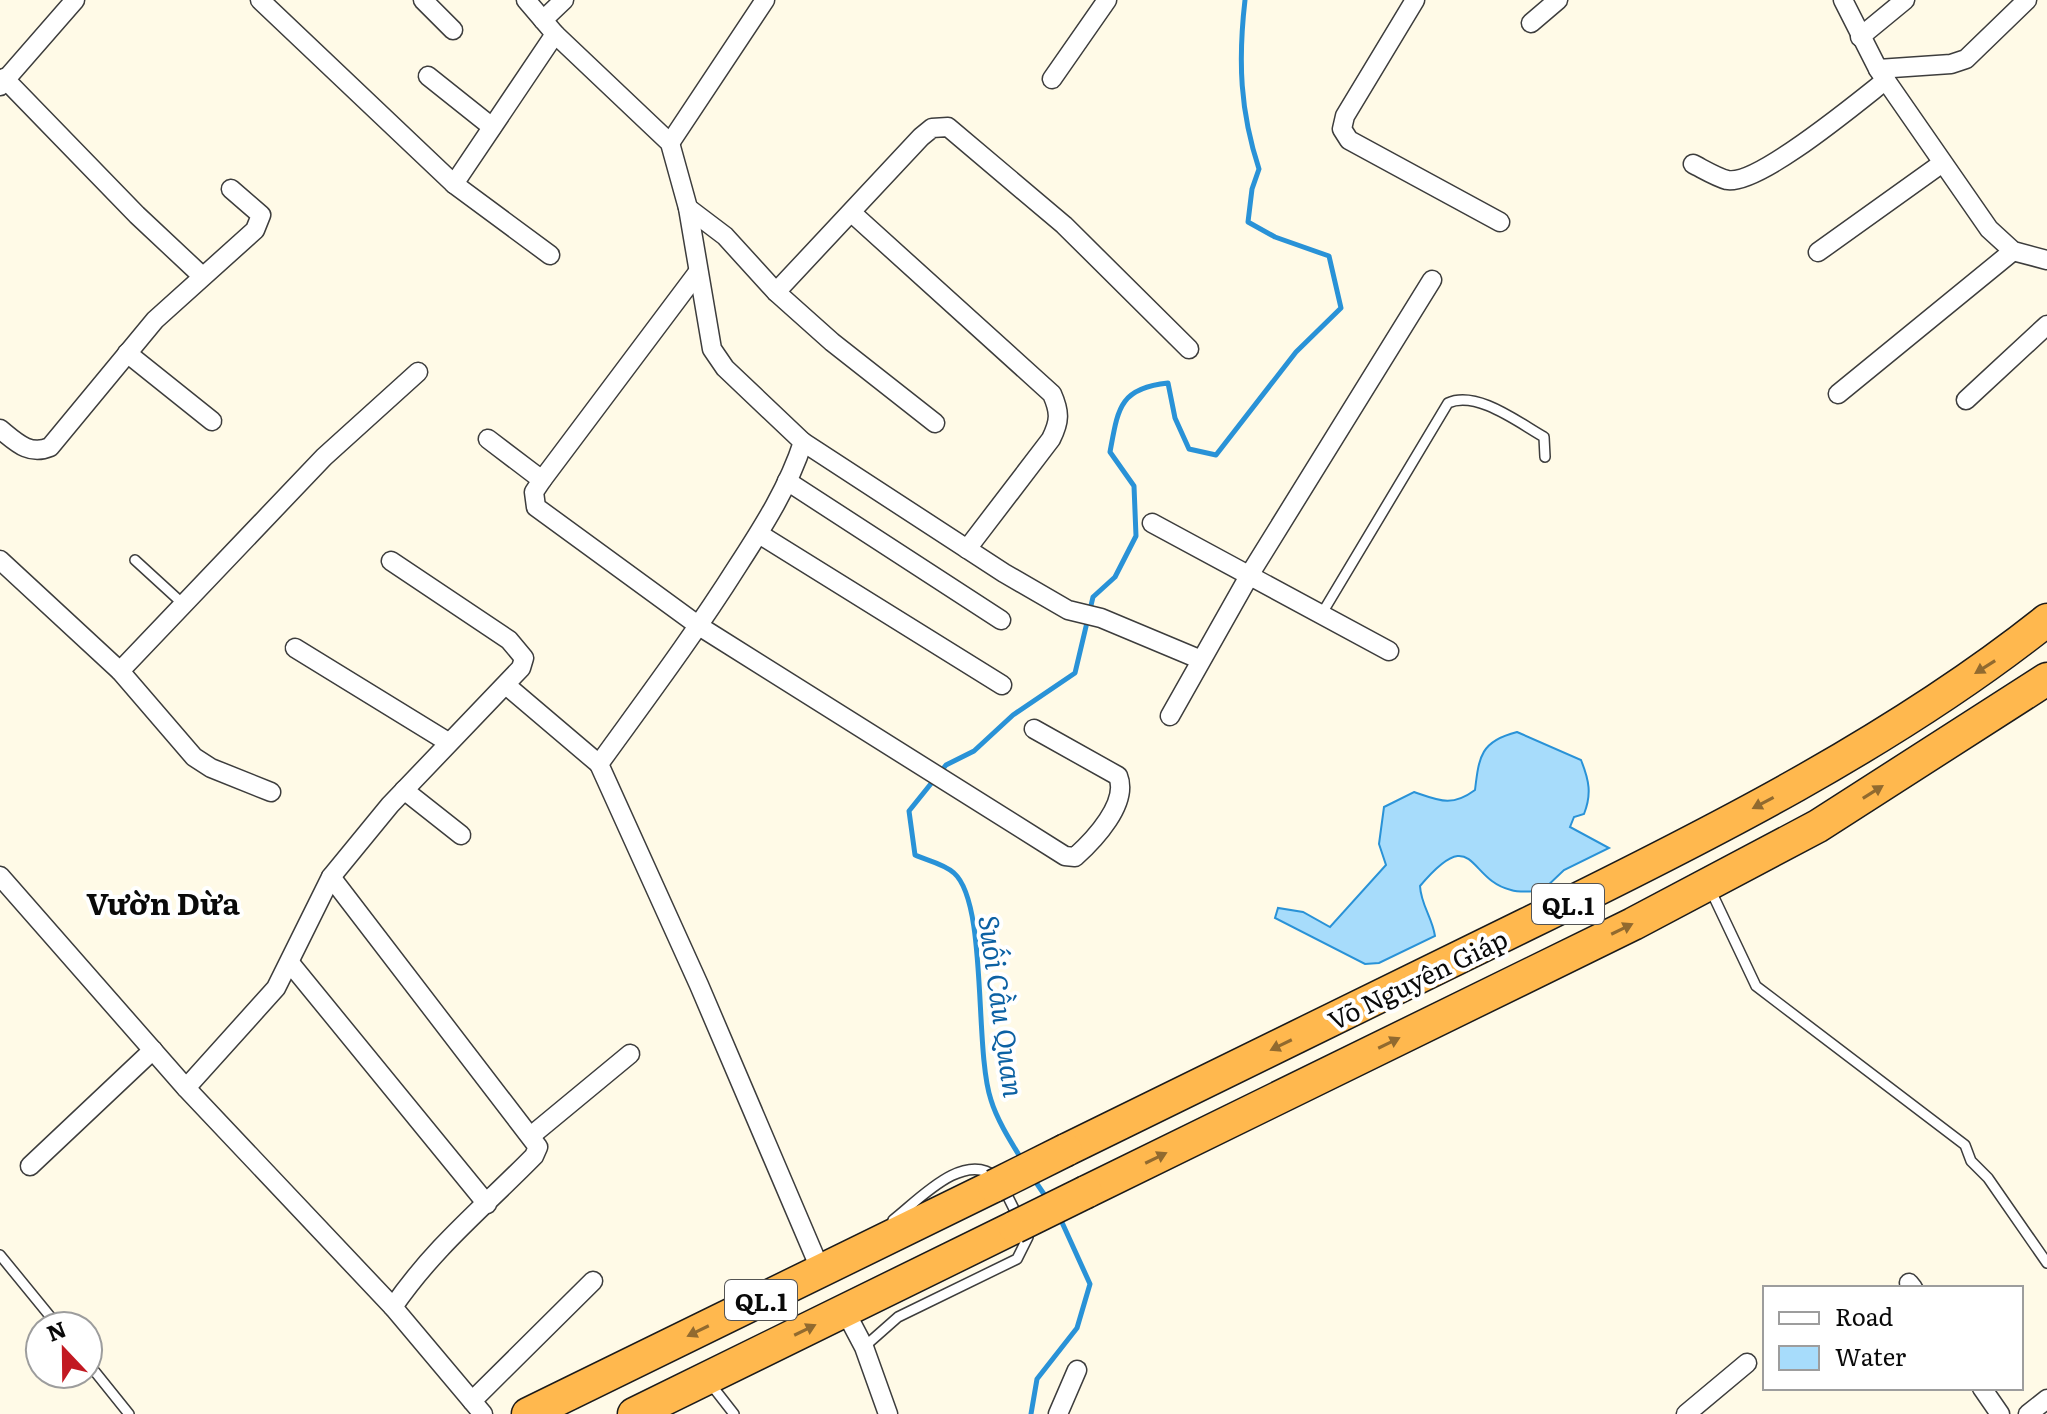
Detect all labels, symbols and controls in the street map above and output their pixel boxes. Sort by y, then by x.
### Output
one-way arrow [1974,660,1996,674]
one-way arrow [1862,785,1884,799]
one-way arrow [1752,796,1775,809]
district label: Vườn Dừa [86,880,240,924]
road number: QL.1 [1532,884,1604,924]
water label: Suối Cầu Quan [969,912,1037,1100]
street label: Võ Nguyên Giáp [1320,918,1514,1038]
one-way arrow [1611,922,1634,936]
one-way arrow [1378,1037,1401,1050]
one-way arrow [1269,1038,1292,1052]
one-way arrow [1144,1151,1167,1165]
road number: QL.1 [725,1280,797,1320]
legend [1763,1286,2023,1390]
text: Road [1835,1298,1894,1333]
north arrow [24,1310,104,1390]
text: N [41,1311,71,1349]
one-way arrow [793,1323,816,1337]
one-way arrow [687,1324,710,1338]
text: Water [1835,1338,1907,1373]

